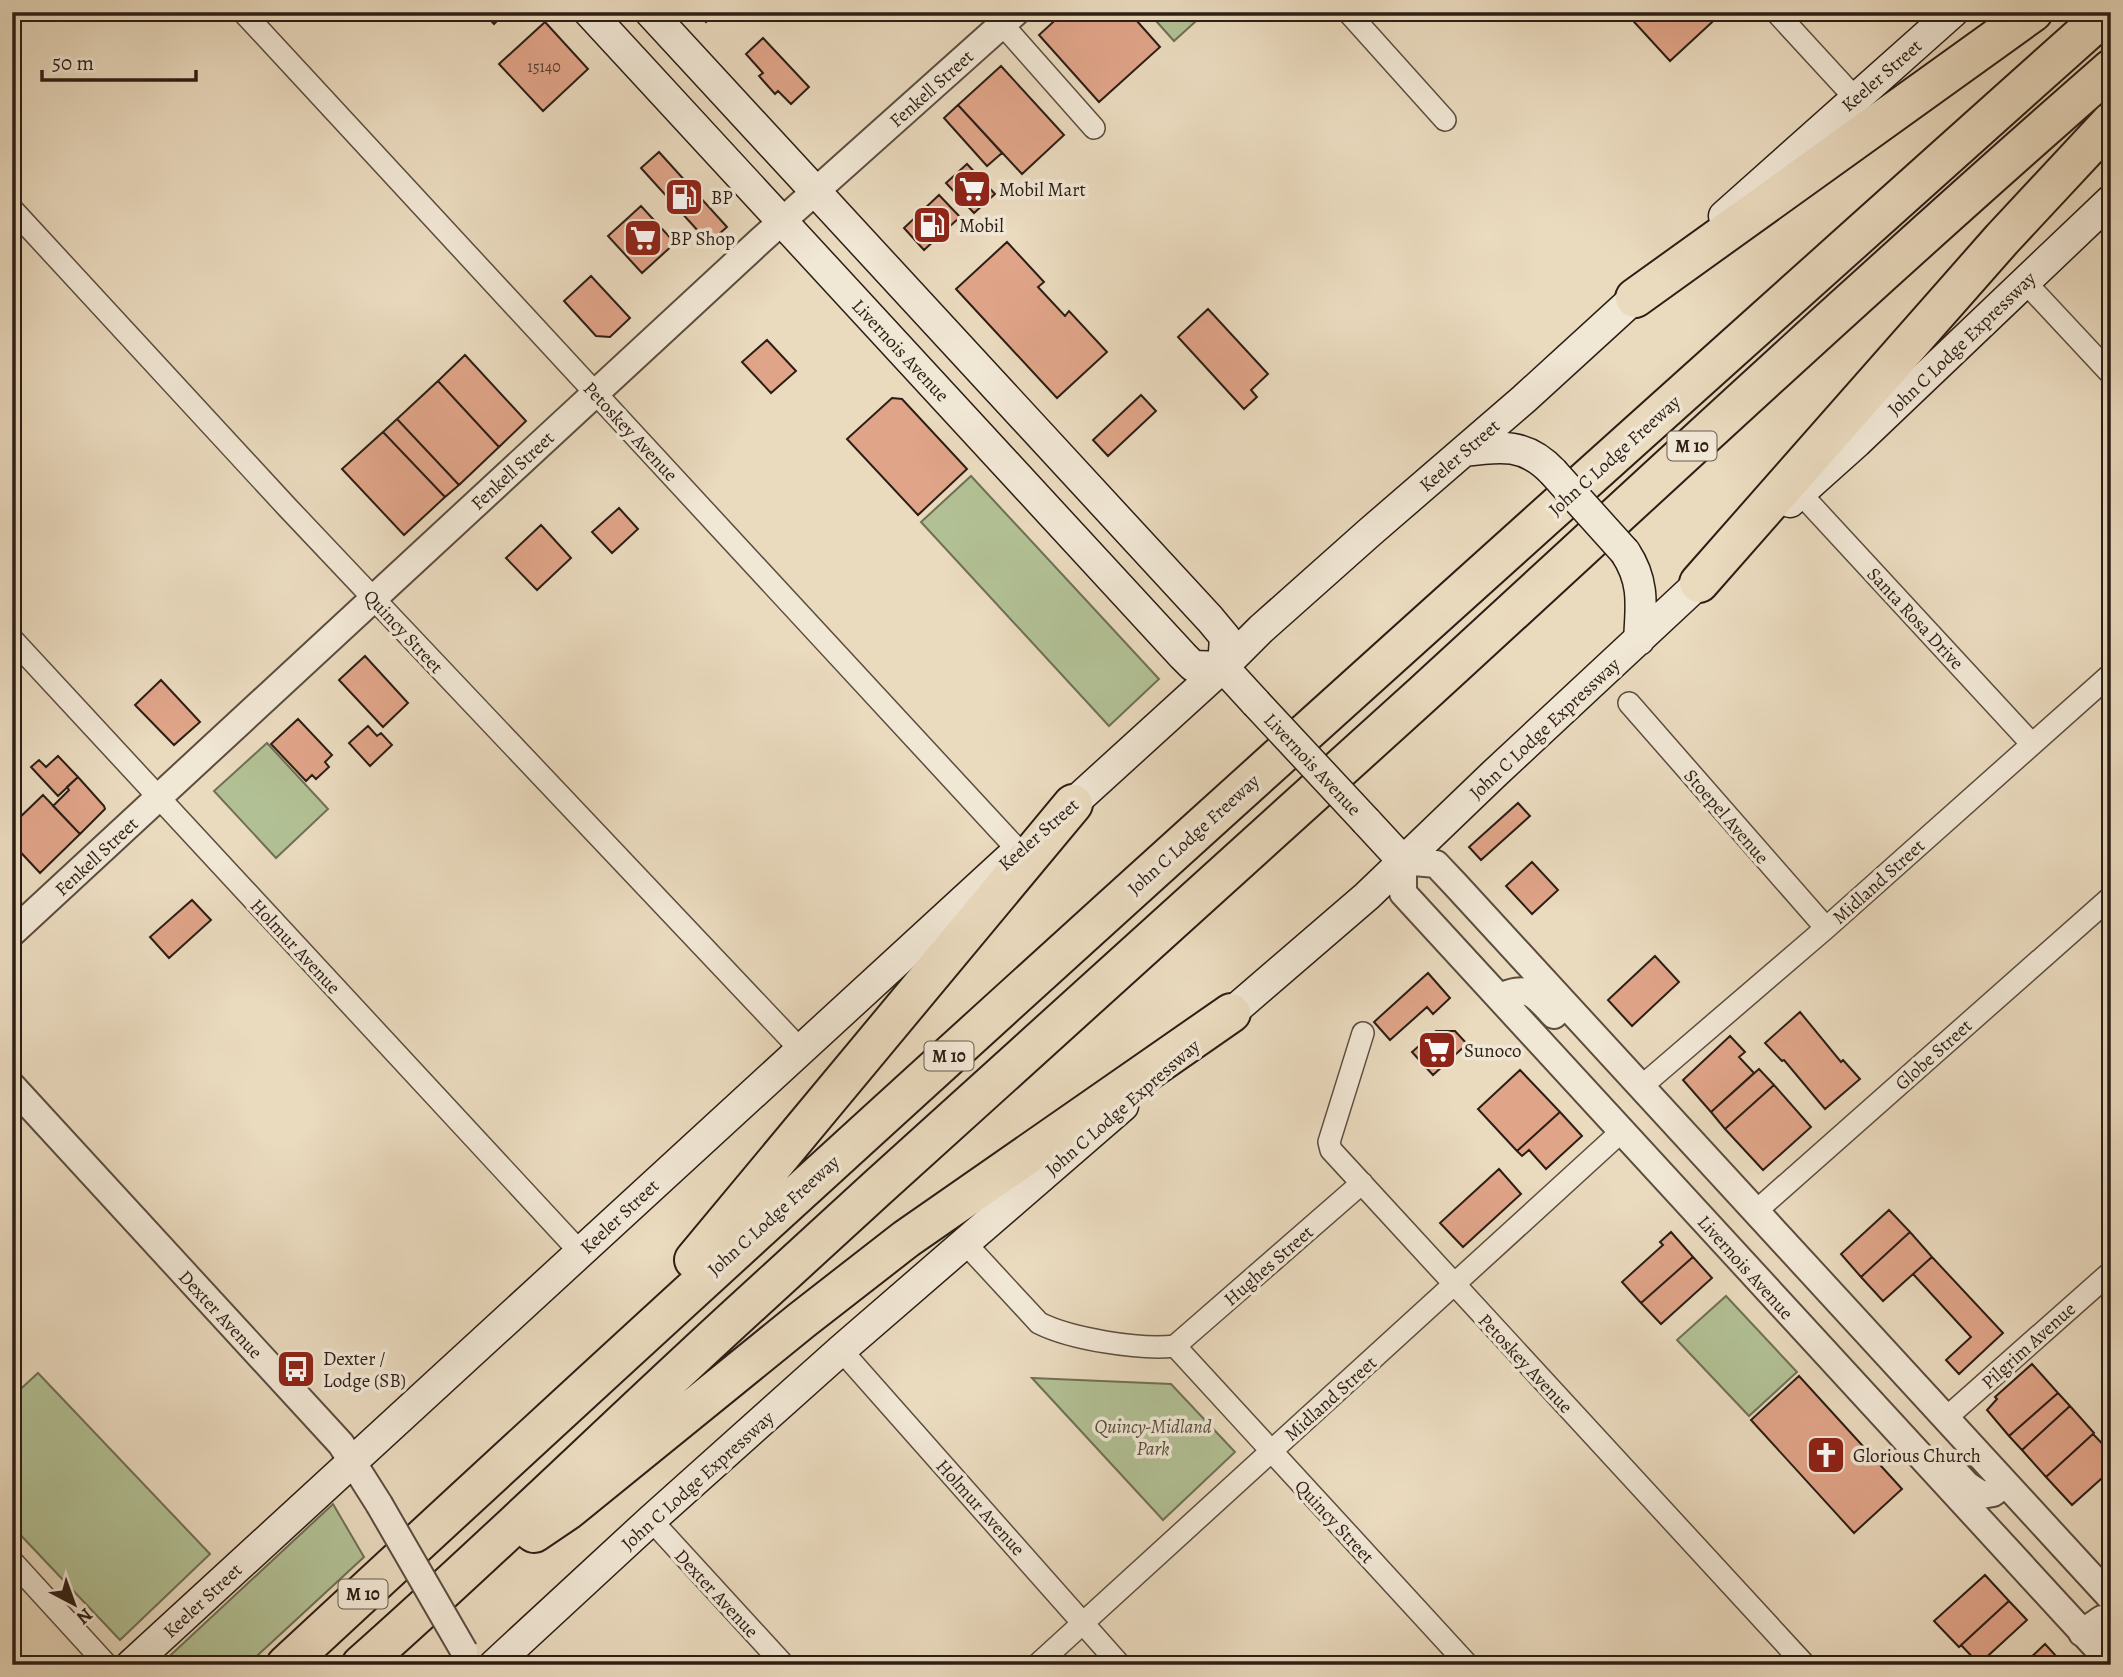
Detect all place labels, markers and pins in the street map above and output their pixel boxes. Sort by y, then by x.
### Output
supermarket icon: Mobil Mart [951,168,993,210]
fuel station icon: BP [663,176,705,218]
place label: Mobil Mart [999,177,1086,203]
place label: BP [711,185,733,211]
fuel station icon: Mobil [911,204,953,246]
place label: Mobil [959,213,1004,239]
supermarket icon: BP Shop [622,217,664,259]
place label: BP Shop [670,226,735,252]
supermarket icon: Sunoco [1416,1029,1458,1071]
place label: Sunoco [1464,1038,1521,1064]
place label: Dexter / Lodge (SB) [323,1346,406,1394]
bus stop icon: Dexter / Lodge (SB) [275,1348,317,1390]
church icon: Glorious Church [1805,1434,1847,1476]
place label: Glorious Church [1853,1443,1981,1469]

